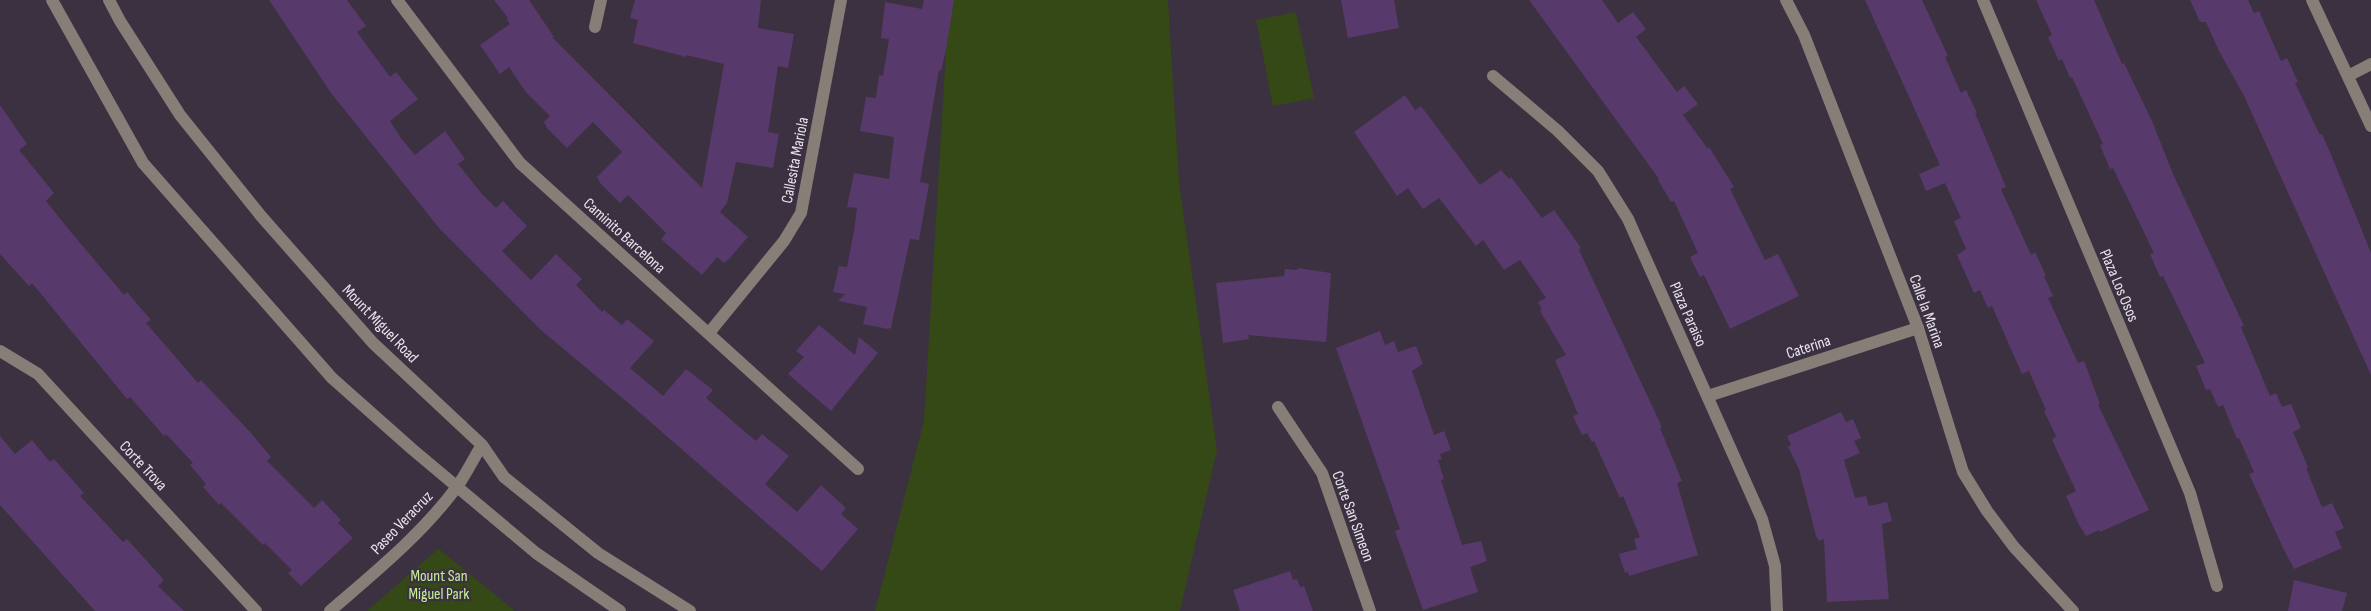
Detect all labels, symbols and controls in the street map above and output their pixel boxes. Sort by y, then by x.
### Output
street label: Callesita Mariola [778,116,813,205]
street label: Caminito Barcelona [579,194,669,278]
street label: Plaza Los Osos [2095,246,2143,325]
street label: Calle la Marina [1905,272,1949,351]
street label: Plaza Paraiso [1665,279,1710,350]
street label: Mount Miguel Road [338,281,422,367]
street label: Caterina [1784,331,1833,363]
street label: Corte Trova [115,437,171,495]
street label: Corte San Simeon [1327,469,1378,564]
street label: Paseo Veracruz [367,487,437,559]
park label: Mount San Miguel Park [409,567,469,604]

